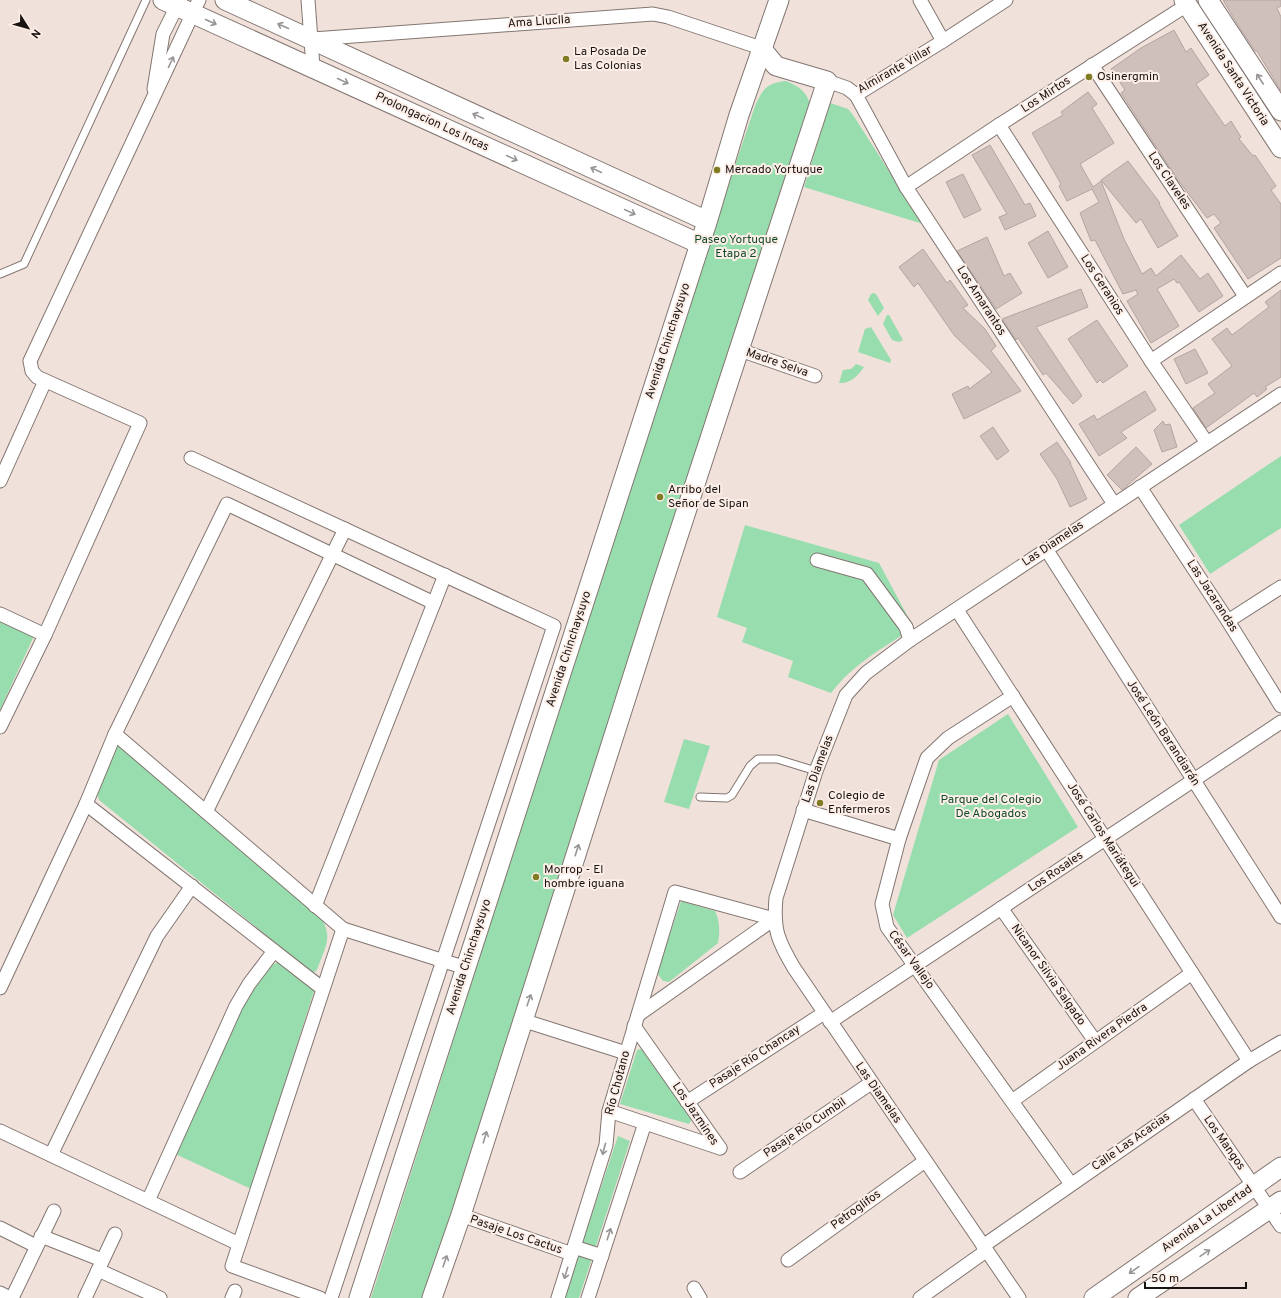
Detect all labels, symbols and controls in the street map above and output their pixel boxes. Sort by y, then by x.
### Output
north arrow [8,8,48,48]
street label: Ama Lluclla [507,12,571,32]
one-way arrow [205,19,217,27]
street label: Avenida Santa Victoria [1193,19,1273,129]
one-way arrow [277,22,289,29]
text: N [27,26,43,41]
street label: Almirante Villar [855,42,935,98]
place label: La Posada De Las Colonias [574,44,646,74]
marker: La Posada De Las Colonias [561,54,571,64]
one-way arrow [168,56,175,68]
place label: Osinergmin [1097,69,1159,85]
marker: Osinergmin [1084,72,1094,82]
street label: Los Mirtos [1018,73,1074,117]
one-way arrow [1255,73,1264,84]
one-way arrow [336,78,348,85]
street label: Prolongacion Los Incas [373,89,491,155]
one-way arrow [472,111,484,119]
street label: Los Claveles [1144,149,1194,213]
one-way arrow [505,155,517,162]
place label: Mercado Yortuque [725,162,823,178]
marker: Mercado Yortuque [712,165,722,175]
one-way arrow [590,166,602,173]
one-way arrow [624,209,636,216]
park label: Paseo Yortuque Etapa 2 [694,232,778,262]
street label: Los Geranios [1076,252,1128,318]
street label: Los Amarantos [952,263,1010,339]
street label: Avenida Chinchaysuyo [642,281,694,401]
street label: Madre Selva [744,345,810,381]
place label: Arribo del Señor de Sipan [668,482,749,512]
marker: Arribo del Señor de Sipan [655,492,665,502]
street label: Las Diamelas [1019,517,1087,571]
street label: Las Jacarandas [1183,557,1241,635]
street label: Avenida Chinchaysuyo [543,589,595,709]
street label: José León Barandiarán [1123,677,1203,789]
street label: Las Diamelas [798,733,838,805]
street label: José Carlos Mariátegui [1063,779,1143,891]
place label: Colegio de Enfermeros [828,788,890,818]
park label: Parque del Colegio De Abogados [941,792,1042,822]
marker: Colegio de Enfermeros [815,798,825,808]
one-way arrow [574,844,582,856]
street label: Los Rosales [1025,848,1087,896]
place label: Morrop - El hombre iguana [544,862,624,892]
marker: Morrop - El hombre iguana [531,872,541,882]
street label: Avenida Chinchaysuyo [443,897,495,1017]
street label: Nicanor Silvia Salgado [1007,921,1089,1029]
street label: César Vallejo [884,927,938,993]
one-way arrow [526,994,533,1007]
street label: Juana Rivera Piedra [1053,1000,1151,1074]
street label: Pasaje Río Chancay [707,1022,803,1092]
street label: Río Chotano [602,1049,634,1117]
street label: Las Diamelas [851,1059,905,1127]
street label: Los Jazmines [668,1079,722,1149]
street label: Pasaje Río Cumbil [761,1094,849,1162]
street label: Calle Las Acacias [1089,1109,1173,1175]
street label: Los Mangos [1199,1112,1249,1174]
one-way arrow [482,1131,489,1144]
one-way arrow [600,1143,607,1156]
street label: Avenida La Libertad [1158,1182,1256,1256]
street label: Petroglifos [828,1186,884,1234]
street label: Pasaje Los Cactus [468,1212,564,1258]
one-way arrow [606,1228,613,1241]
one-way arrow [1199,1248,1210,1257]
one-way arrow [441,1255,449,1267]
scale bar [1145,1264,1246,1290]
one-way arrow [1129,1266,1140,1274]
one-way arrow [562,1267,569,1280]
text: 50 m [1151,1271,1179,1287]

